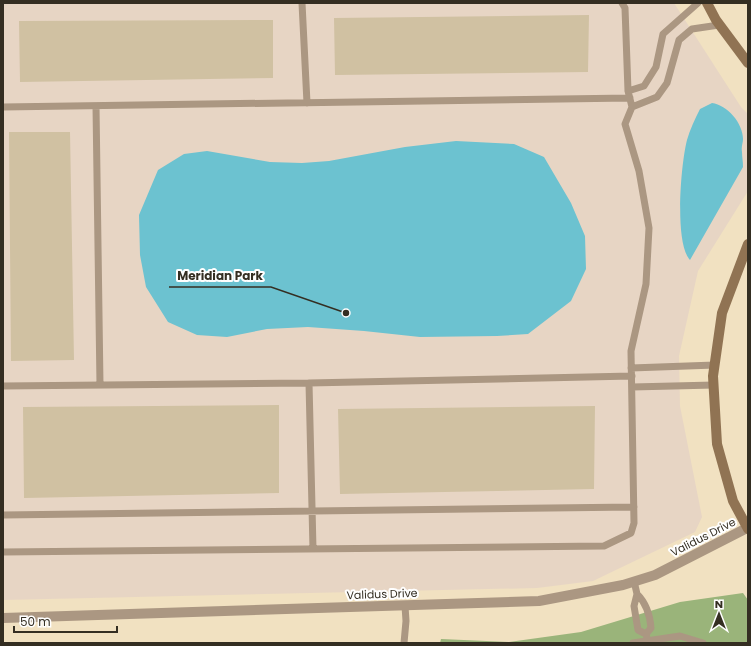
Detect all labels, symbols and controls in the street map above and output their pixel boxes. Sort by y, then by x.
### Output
callout: Meridian Park [169,263,271,287]
text: Meridian Park [177,267,263,284]
street label: Validus Drive [668,514,738,560]
street label: Validus Drive [346,585,418,603]
north arrow [699,594,739,634]
text: N [715,596,723,612]
scale bar [14,608,117,634]
text: 50 m [20,613,51,630]

